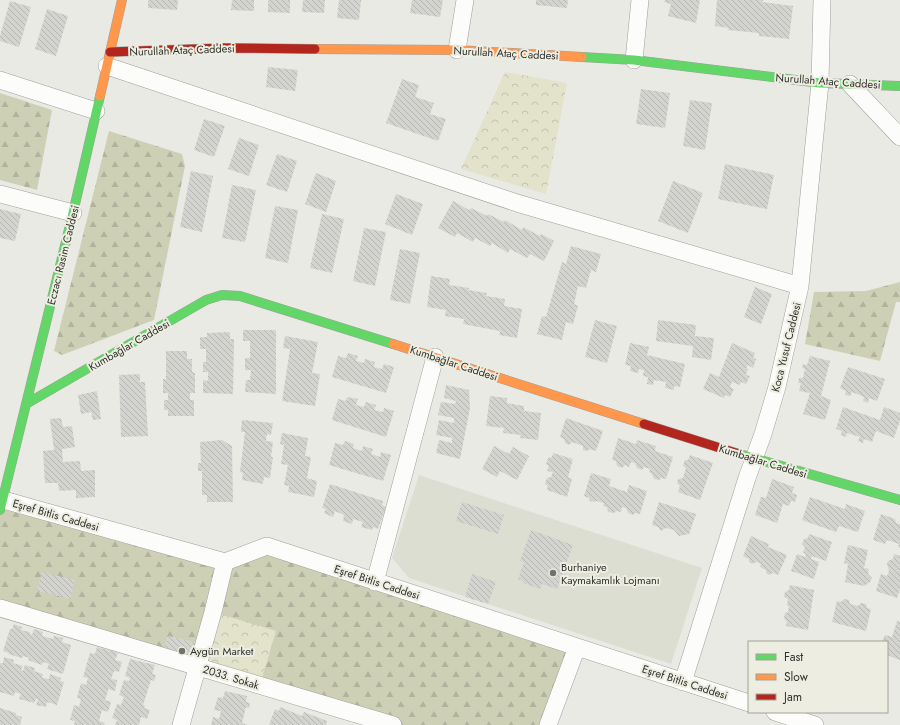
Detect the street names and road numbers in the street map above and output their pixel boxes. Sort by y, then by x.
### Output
street label: Nurullah Ataç Caddesi [129,40,235,60]
street label: Nurullah Ataç Caddesi [453,42,559,64]
street label: Nurullah Ataç Caddesi [775,69,881,93]
street label: Eczacı Rasim Caddesi [43,203,83,306]
street label: Koca Yusuf Caddesi [767,300,805,393]
street label: Kumbağlar Caddesi [85,315,173,375]
street label: Kumbağlar Caddesi [408,341,500,385]
street label: Kumbağlar Caddesi [717,440,809,482]
street label: Eşref Bitlis Caddesi [11,495,101,535]
street label: Eşref Bitlis Caddesi [332,561,422,603]
street label: 2033. Sokak [201,661,261,693]
street label: Eşref Bitlis Caddesi [640,661,730,703]

